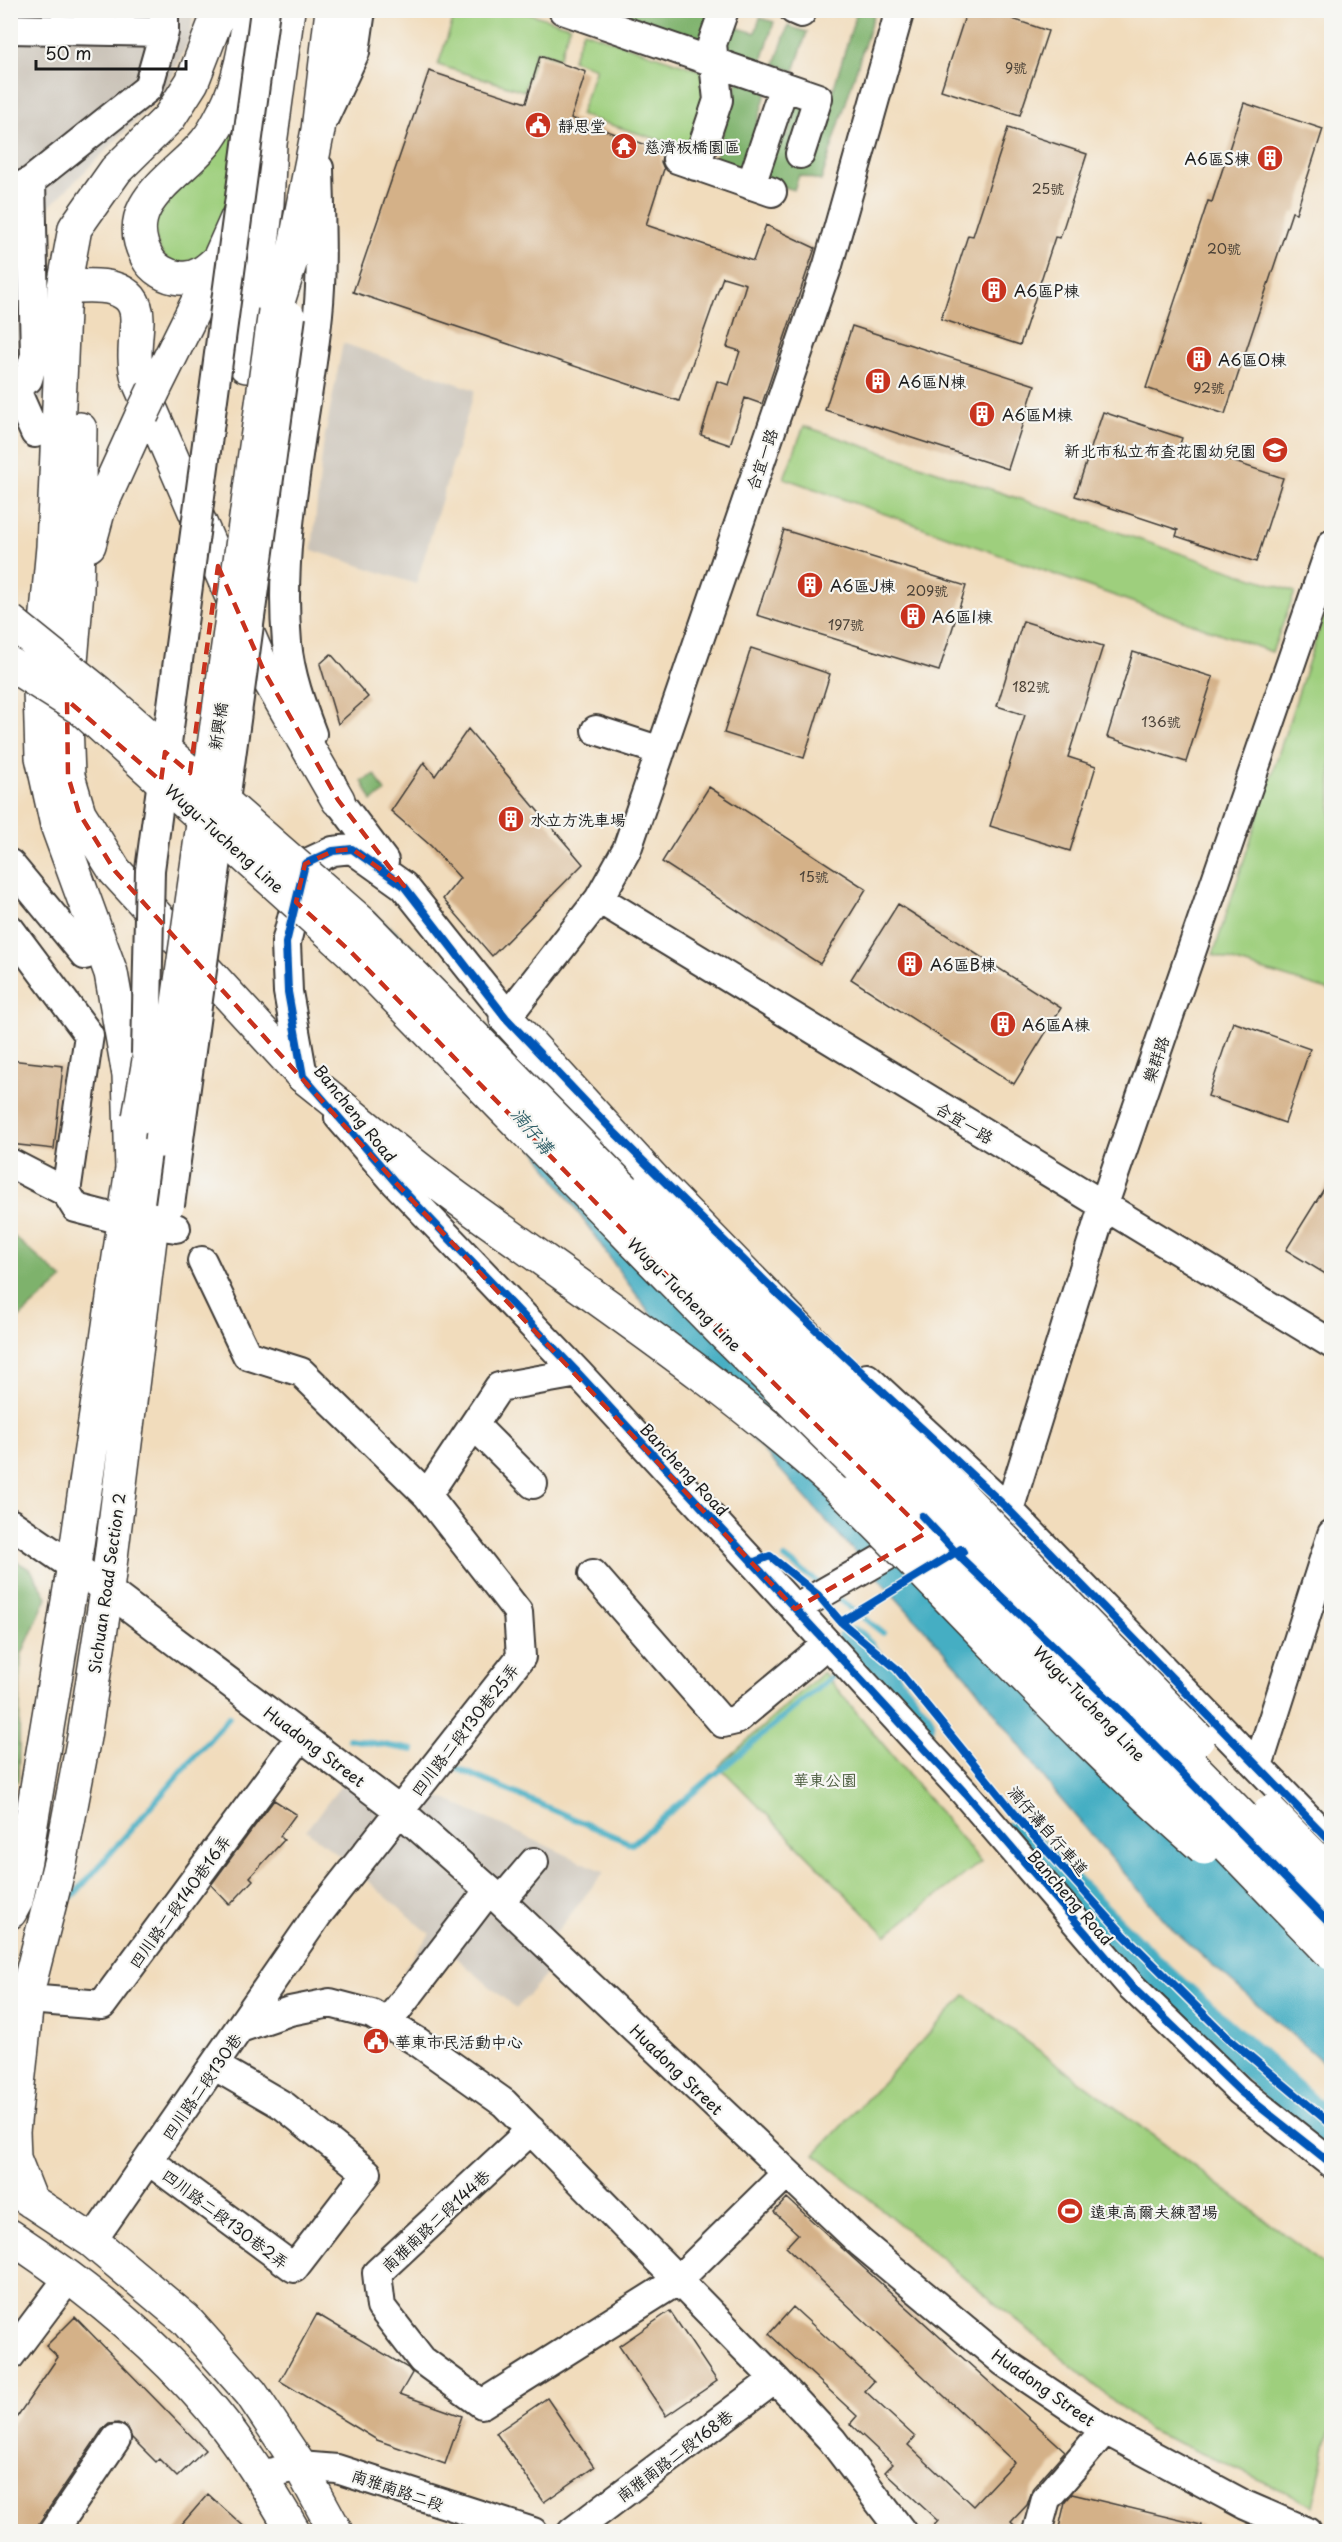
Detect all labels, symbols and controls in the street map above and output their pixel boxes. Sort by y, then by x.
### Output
scale bar [36,33,186,71]
text: 50 m [45,39,92,66]
house number: 9號 [1005,57,1027,78]
public building icon: 靜思堂 [523,110,553,140]
place label: 靜思堂 [558,113,606,137]
temple icon: 慈濟板橋園區 [609,131,639,161]
place label: 慈濟板橋園區 [644,134,740,158]
building icon: A6區S棟 [1255,143,1285,173]
place label: A6區S棟 [1185,146,1251,170]
house number: 25號 [1032,178,1064,199]
house number: 20號 [1207,238,1241,259]
building icon: A6區P棟 [979,275,1009,305]
place label: A6區P棟 [1014,278,1080,302]
building icon: A6區O棟 [1184,344,1214,374]
place label: A6區O棟 [1218,347,1287,371]
building icon: A6區N棟 [863,366,893,396]
place label: A6區N棟 [898,369,967,393]
house number: 92號 [1193,377,1225,398]
building icon: A6區M棟 [967,399,997,429]
place label: A6區M棟 [1002,402,1074,426]
street label: 合宜一路 [739,425,783,493]
school or university icon: 新北市私立布查花園幼兒園 [1260,435,1290,465]
place label: 新北市私立布查花園幼兒園 [1064,438,1256,462]
building icon: A6區J棟 [795,570,825,600]
place label: A6區J棟 [830,573,896,597]
house number: 209號 [906,580,948,601]
building icon: A6區I棟 [898,601,928,631]
place label: A6區I棟 [932,604,993,628]
house number: 197號 [828,614,864,635]
house number: 182號 [1012,676,1050,697]
street label: 新興橋 [202,701,232,751]
house number: 136號 [1141,711,1181,732]
street label: Wugu-Tucheng Line [160,778,290,898]
building icon: 水立方洗車場 [496,804,526,834]
place label: 水立方洗車場 [530,807,626,831]
house number: 15號 [799,866,829,887]
building icon: A6區B棟 [895,949,925,979]
place label: A6區B棟 [930,952,997,976]
building icon: A6區A棟 [988,1009,1018,1039]
place label: A6區A棟 [1022,1012,1091,1036]
street label: 樂群路 [1136,1032,1174,1086]
street label: Bancheng Road [309,1059,403,1167]
street label: 合宜一路 [931,1095,999,1149]
water label: 湳仔溝 [505,1101,562,1161]
street label: Wugu-Tucheng Line [623,1232,747,1356]
street label: Bancheng Road [635,1417,735,1521]
street label: Sichuan Road Section 2 [81,1491,131,1675]
street label: Wugu-Tucheng Line [1028,1640,1152,1766]
street label: 四川路二段130巷25弄 [404,1657,524,1801]
street label: Huadong Street [259,1700,371,1792]
park label: 華東公園 [793,1767,857,1791]
street label: 湳仔溝自行車道 [1003,1780,1095,1880]
street label: 四川路二段140巷16弄 [122,1829,236,1973]
street label: Bancheng Road [1023,1844,1119,1950]
street label: Huadong Street [625,2018,729,2120]
public building icon: 華東市民活動中心 [361,2026,391,2056]
street label: 四川路二段130巷 [155,2028,247,2144]
place label: 華東市民活動中心 [395,2029,523,2053]
street label: 四川路二段130巷2弄 [158,2162,294,2274]
street label: 南雅南路二段144巷 [375,2163,495,2277]
sports icon: 遠東高爾夫練習場 [1055,2196,1085,2226]
place label: 遠東高爾夫練習場 [1090,2199,1218,2223]
street label: Huadong Street [987,2342,1101,2432]
street label: 南雅南路二段168巷 [611,2403,737,2507]
street label: 南雅南路二段 [349,2462,447,2516]

